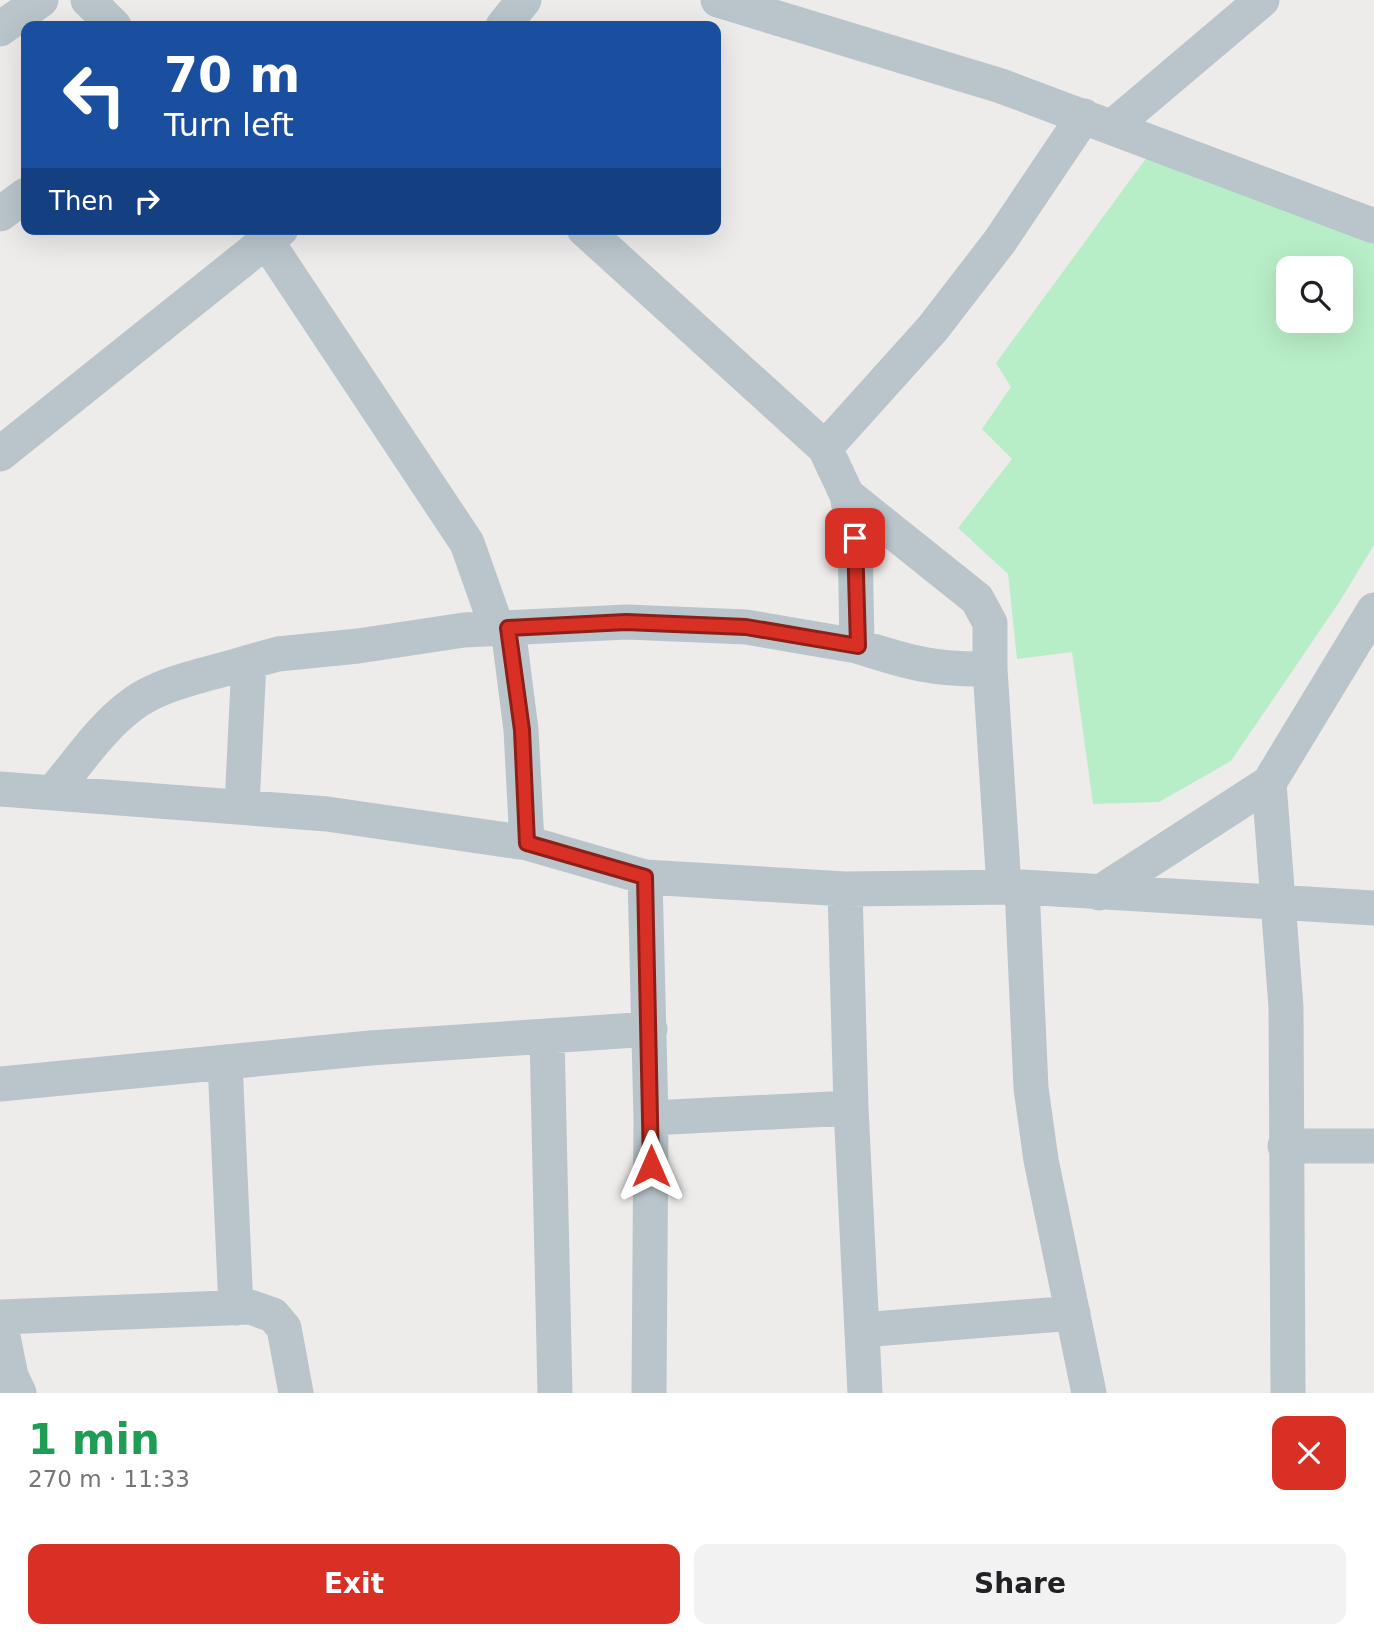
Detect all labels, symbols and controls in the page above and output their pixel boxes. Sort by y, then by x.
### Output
text: 70 m [164,47,300,104]
icon: left [49,49,140,140]
text: Turn left [164,106,294,144]
icon: right [128,182,166,220]
text: Then [49,186,114,216]
map controls [1276,256,1353,333]
button: search [1276,256,1353,333]
pin [825,508,885,568]
icon: arrive [836,519,874,557]
position arrow [614,1129,688,1203]
text: 1 min [28,1415,160,1464]
button: close [1272,1416,1346,1490]
text: 270 m · 11:33 [28,1466,190,1492]
button: Exit [28,1544,680,1624]
button: Share [694,1544,1346,1624]

